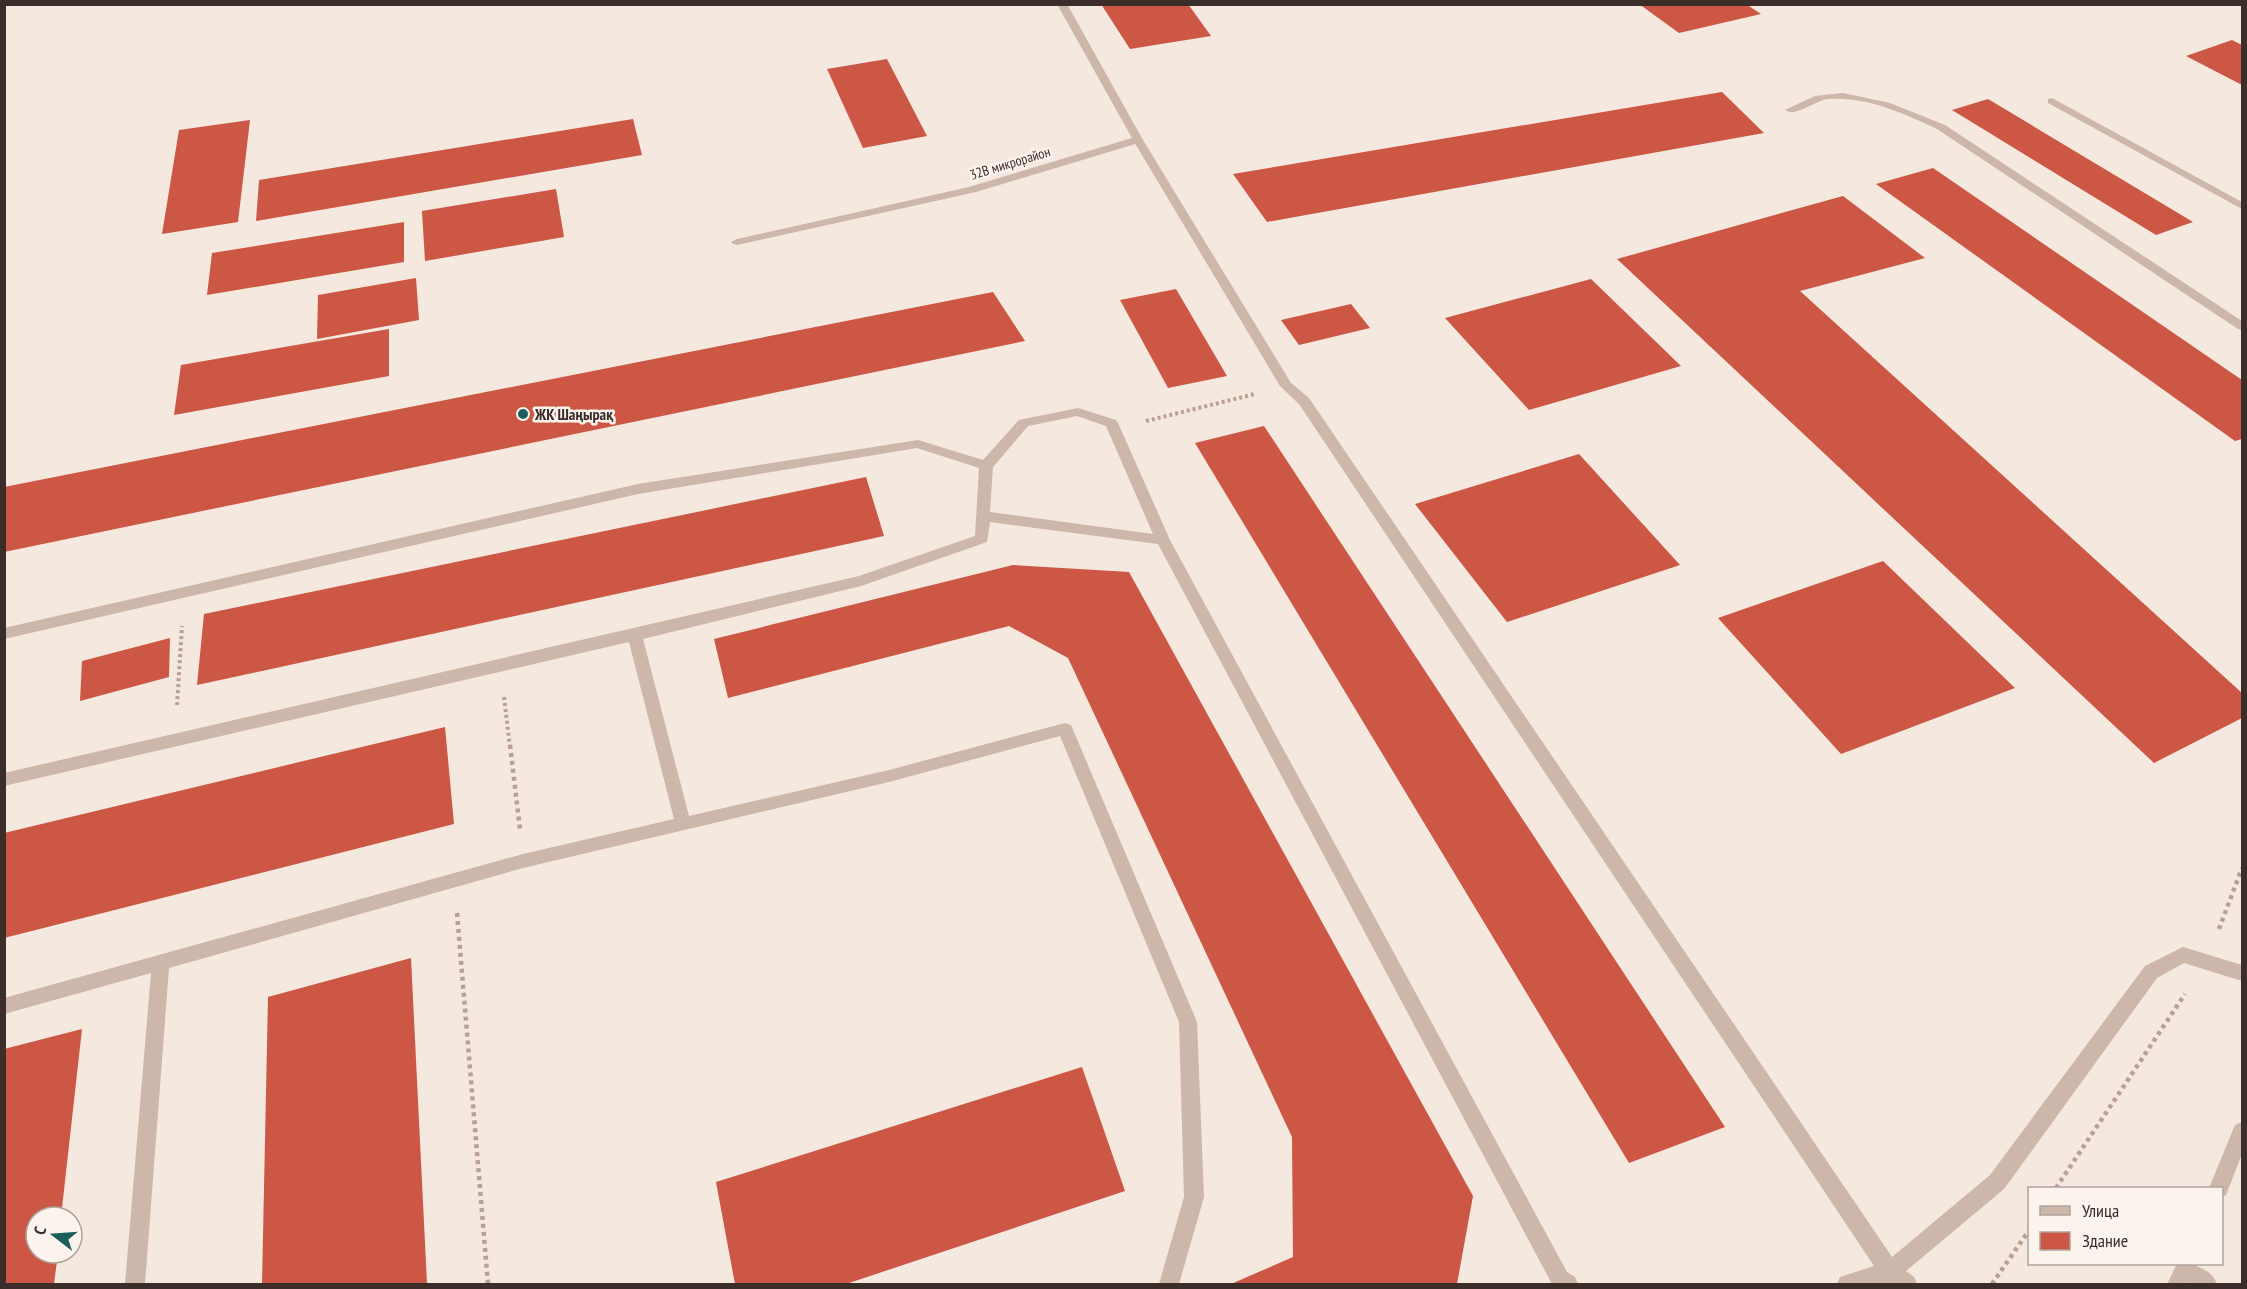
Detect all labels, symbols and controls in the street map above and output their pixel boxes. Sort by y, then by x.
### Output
street label: 32В микрорайон [968,142,1052,184]
place label: ЖК Шаңырақ [534,404,613,424]
marker: ЖК Шаңырақ [516,407,530,421]
legend [2028,1187,2223,1265]
text: Улица [2082,1199,2119,1222]
north arrow [24,1205,84,1265]
text: С [29,1224,50,1237]
text: Здание [2082,1229,2128,1252]

